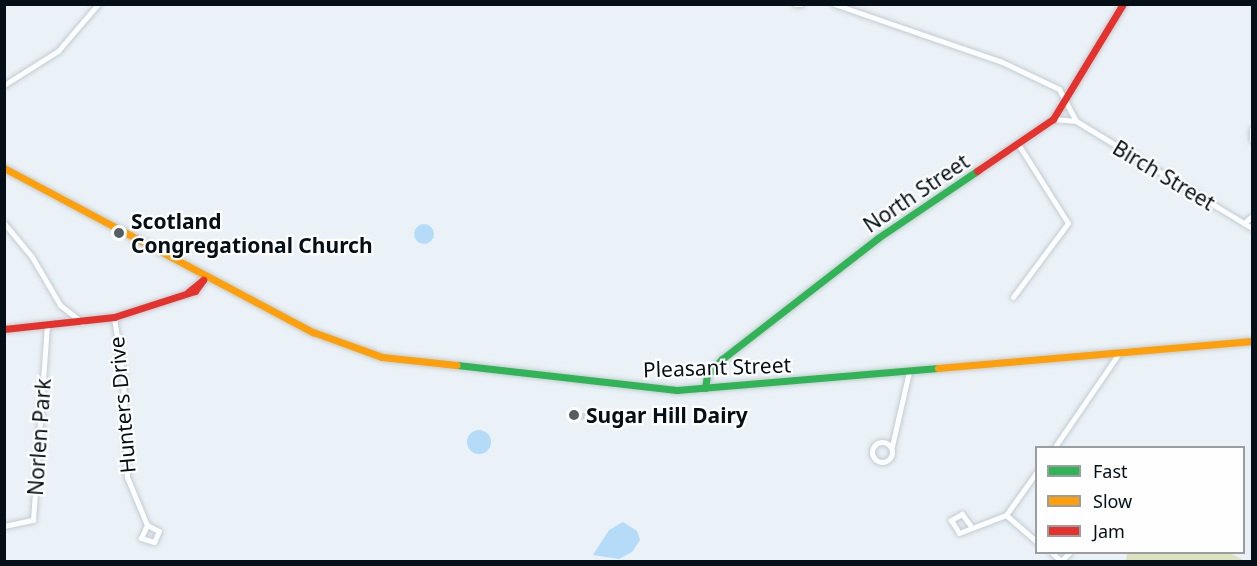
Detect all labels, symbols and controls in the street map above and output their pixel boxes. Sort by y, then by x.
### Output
street label: Birch Street [1108,135,1220,215]
street label: North Street [858,148,974,238]
place label: Scotland Congregational Church [131,208,373,258]
marker: Scotland Congregational Church [112,226,126,240]
street label: Hunters Drive [103,336,141,474]
street label: Pleasant Street [642,352,792,382]
street label: Norlen Park [22,378,56,496]
place label: Sugar Hill Dairy [586,402,748,428]
marker: Sugar Hill Dairy [567,408,581,422]
legend [1035,446,1245,554]
text: Fast [1093,459,1128,483]
text: Slow [1093,489,1132,513]
text: Jam [1093,519,1125,543]

